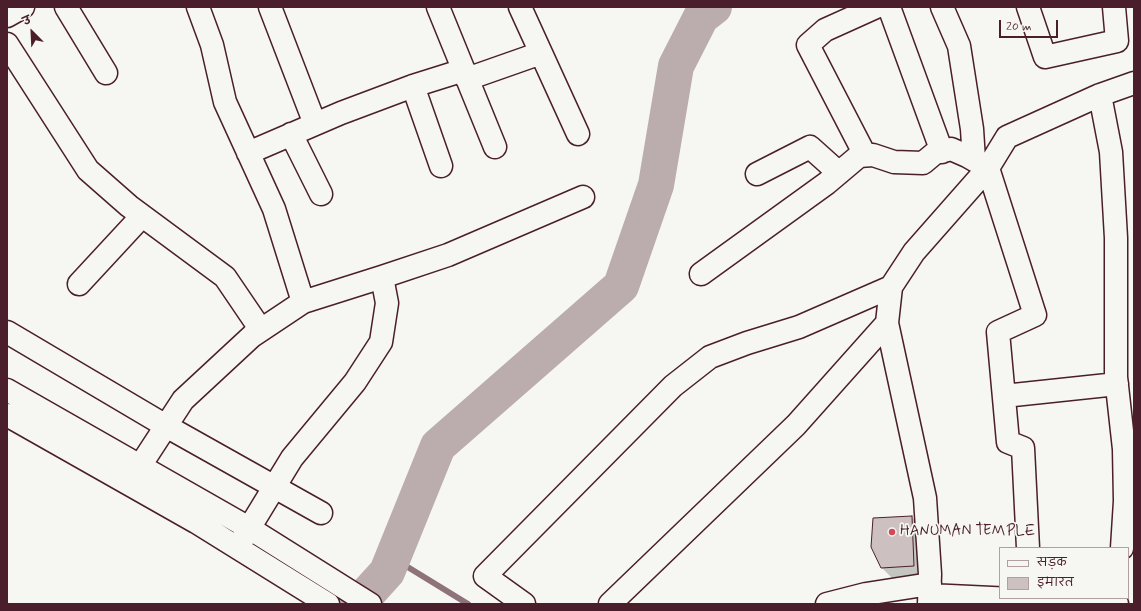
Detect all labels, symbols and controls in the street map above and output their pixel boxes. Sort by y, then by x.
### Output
north arrow [12,12,52,52]
scale bar [1001,12,1060,38]
text: उ [21,13,33,29]
text: 20 m [1006,19,1032,35]
place label: HANUMAN TEMPLE [900,523,1035,541]
marker: HANUMAN TEMPLE [887,527,897,537]
legend [999,547,1129,599]
text: सड़क [1037,555,1067,571]
text: इमारत [1037,575,1074,591]

